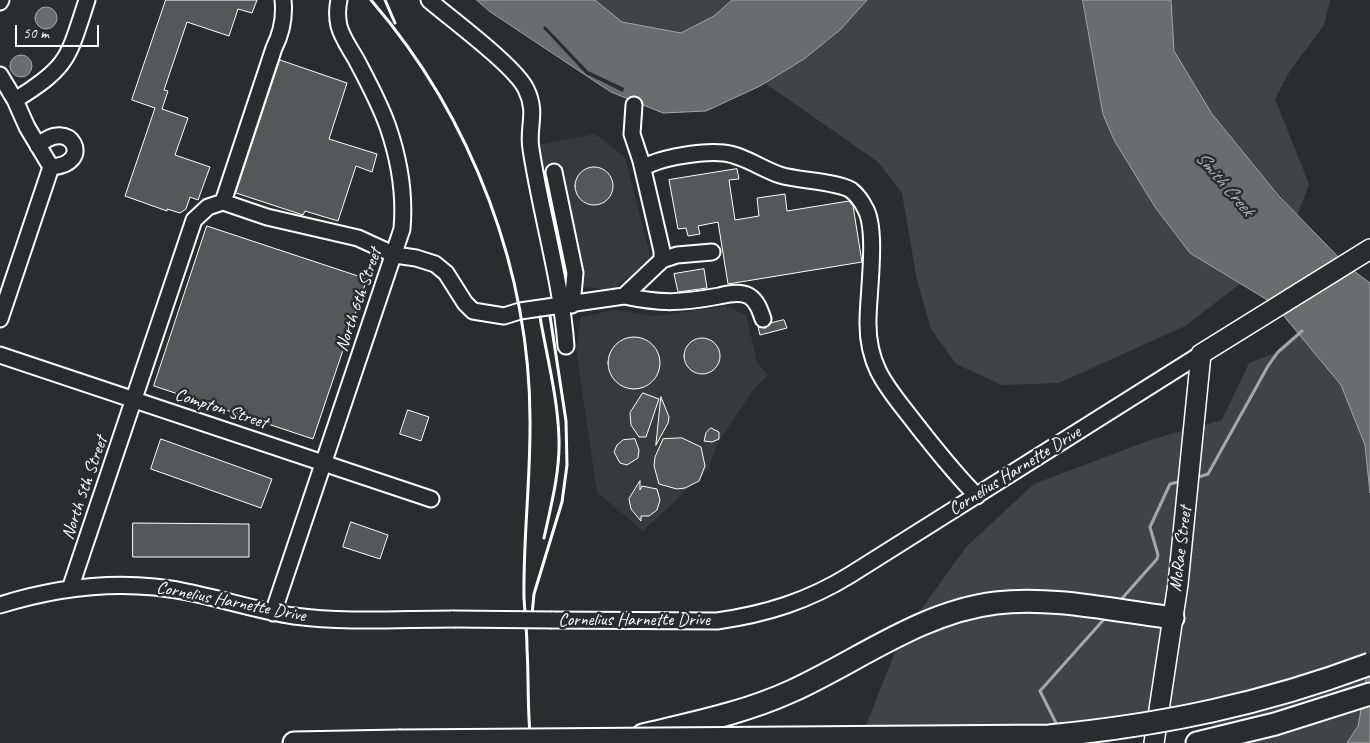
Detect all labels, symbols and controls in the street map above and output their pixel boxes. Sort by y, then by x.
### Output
scale bar [18,15,101,47]
text: 50 m [23,24,49,43]
water label: Smith Creek [1190,147,1258,221]
street label: North 6th Street [331,245,387,355]
street label: Compton Street [172,384,270,434]
street label: Cornelius Harnette Drive [945,422,1085,520]
street label: North 5th Street [57,433,113,543]
street label: McRae Street [1165,505,1197,593]
street label: Cornelius Harnette Drive [154,577,308,627]
street label: Cornelius Harnette Drive [558,609,710,631]

